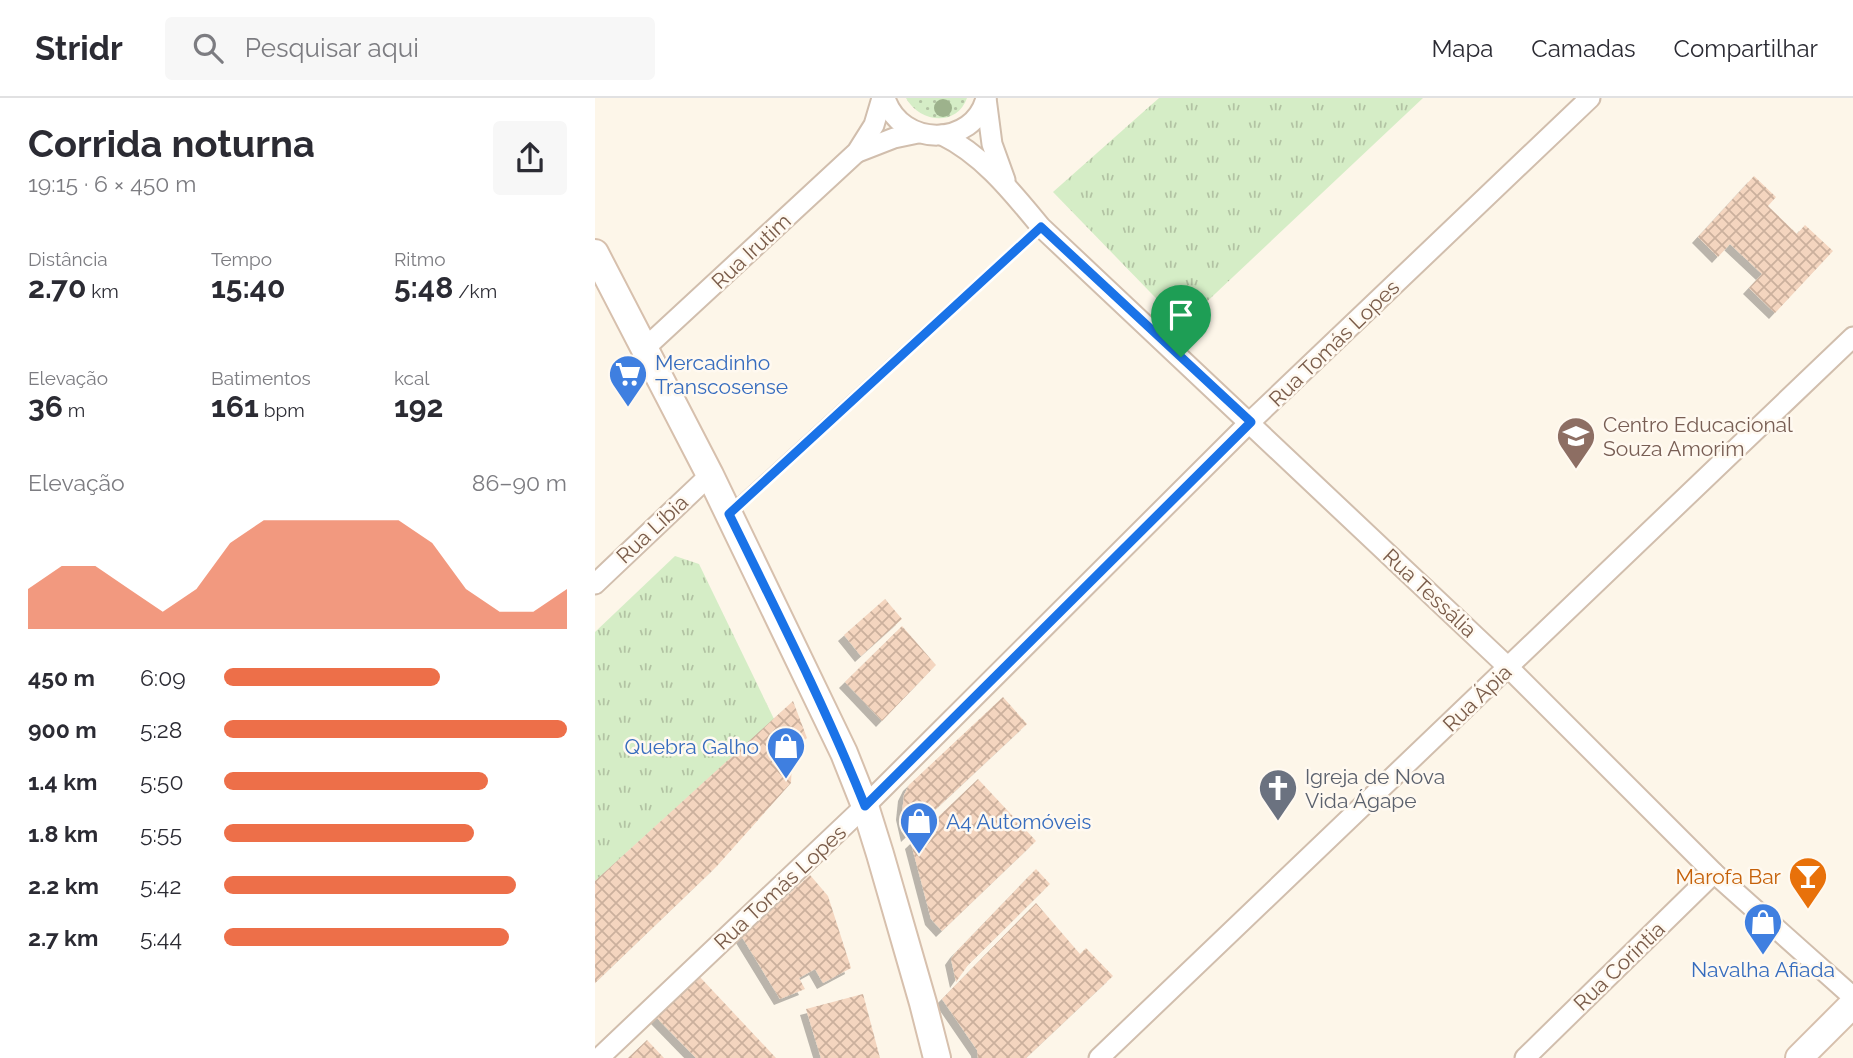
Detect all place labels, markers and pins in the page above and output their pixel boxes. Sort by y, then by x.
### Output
pin [1151,285,1211,357]
place label: Mercadinho Transcosense [655,350,788,399]
supermarket icon: Mercadinho Transcosense [607,353,649,408]
place label: Centro Educacional Souza Amorim [1603,412,1793,461]
school or university icon: Centro Educacional Souza Amorim [1555,415,1597,470]
shop icon: Quebra Galho [765,725,807,780]
place label: Quebra Galho [624,734,759,759]
place label: Igreja de Nova Vida Ágape [1305,764,1445,813]
church icon: Igreja de Nova Vida Ágape [1257,767,1299,822]
shop icon: A4 Automóveis [898,800,940,855]
place label: A4 Automóveis [946,809,1091,834]
bar icon: Marofa Bar [1787,855,1829,910]
place label: Marofa Bar [1675,864,1782,889]
shop icon: Navalha Afiada [1742,901,1784,956]
place label: Navalha Afiada [1691,957,1835,982]

